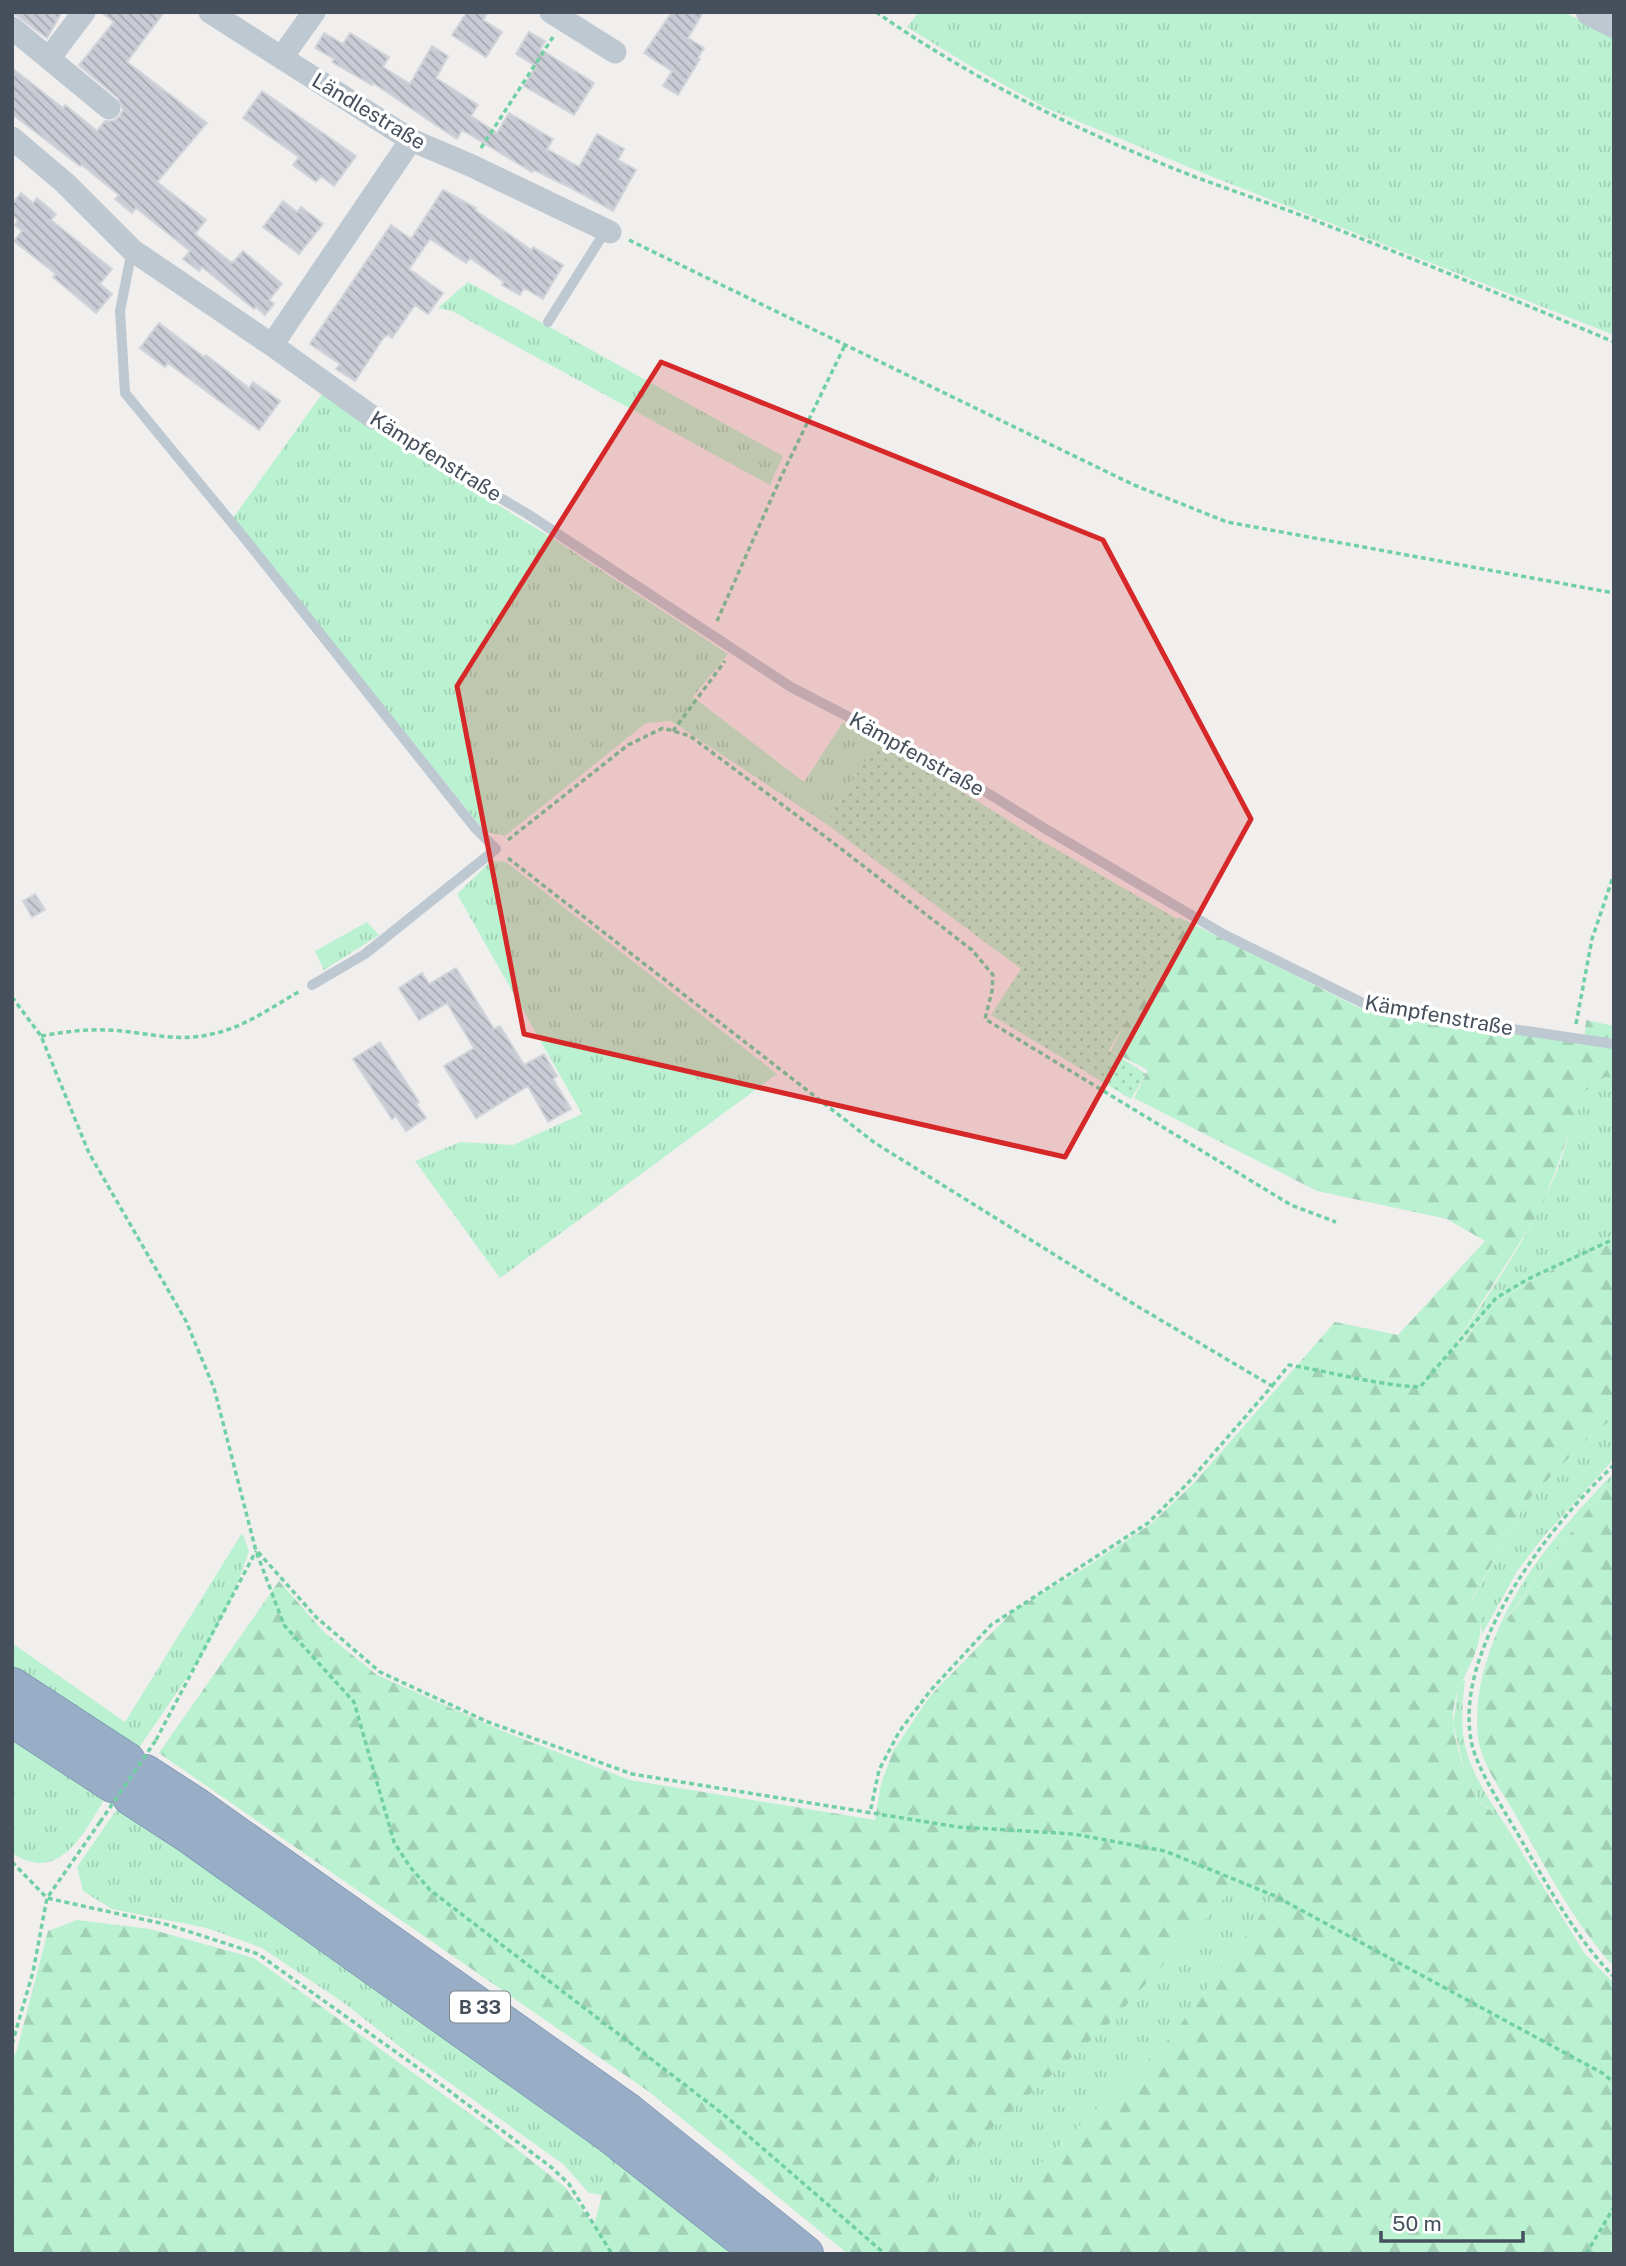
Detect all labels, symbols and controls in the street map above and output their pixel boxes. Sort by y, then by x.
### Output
street label: Ländlestraße [308,67,430,155]
street label: Kämpfenstraße [366,406,506,506]
street label: Kämpfenstraße [845,707,989,801]
street label: Kämpfenstraße [1363,990,1515,1040]
road number: B 33 [450,1992,510,2022]
scale bar [1381,2200,1523,2244]
text: 50 m [1392,2211,1442,2236]

